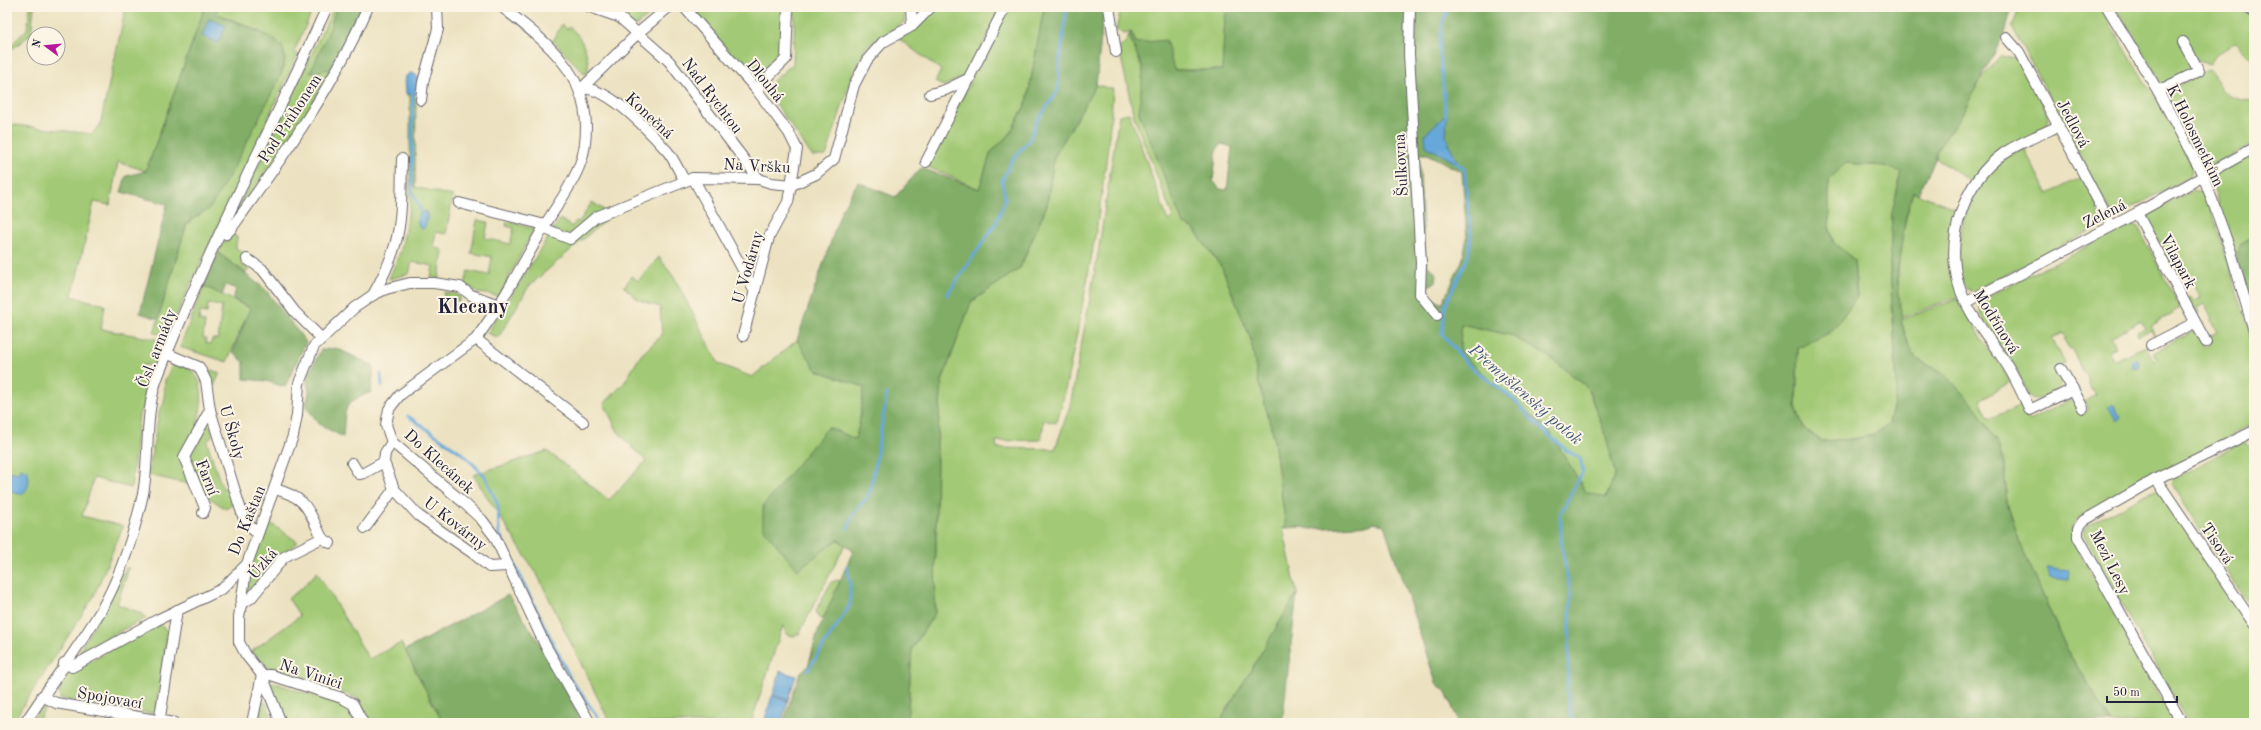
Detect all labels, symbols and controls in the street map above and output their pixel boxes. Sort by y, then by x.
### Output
north arrow [26,26,66,66]
text: N [31,38,44,49]
street label: Nad Rychtou [678,55,745,137]
street label: Dlouhá [743,57,786,106]
street label: Pod Průhonem [256,72,325,166]
street label: K Holosmetkům [2163,82,2226,190]
street label: Konečná [621,90,676,143]
street label: Jedlová [2053,97,2092,151]
street label: Šulkovna [1387,133,1412,197]
street label: Na Vršku [723,157,791,177]
street label: Zelená [2081,197,2129,232]
street label: U Vodárny [731,228,767,306]
street label: Vilapark [2156,232,2198,292]
street label: Modřínová [1969,287,2021,357]
district label: Klecany [437,298,509,318]
street label: Čsl. armády [131,305,180,390]
water label: Přemyšlenský potok [1464,341,1585,449]
street label: U Školy [216,402,251,462]
street label: Do Klecánek [401,427,477,498]
street label: Farní [192,457,221,499]
street label: Do Kaštan [227,483,269,558]
street label: U Kovárny [420,495,490,555]
street label: Tisová [2197,521,2236,568]
street label: Mezi Lesy [2086,528,2132,598]
street label: Úzká [242,542,281,583]
street label: Na Vinici [277,657,344,693]
scale bar [2107,678,2177,704]
street label: Spojovací [76,685,144,713]
text: 50 m [2113,686,2140,699]

